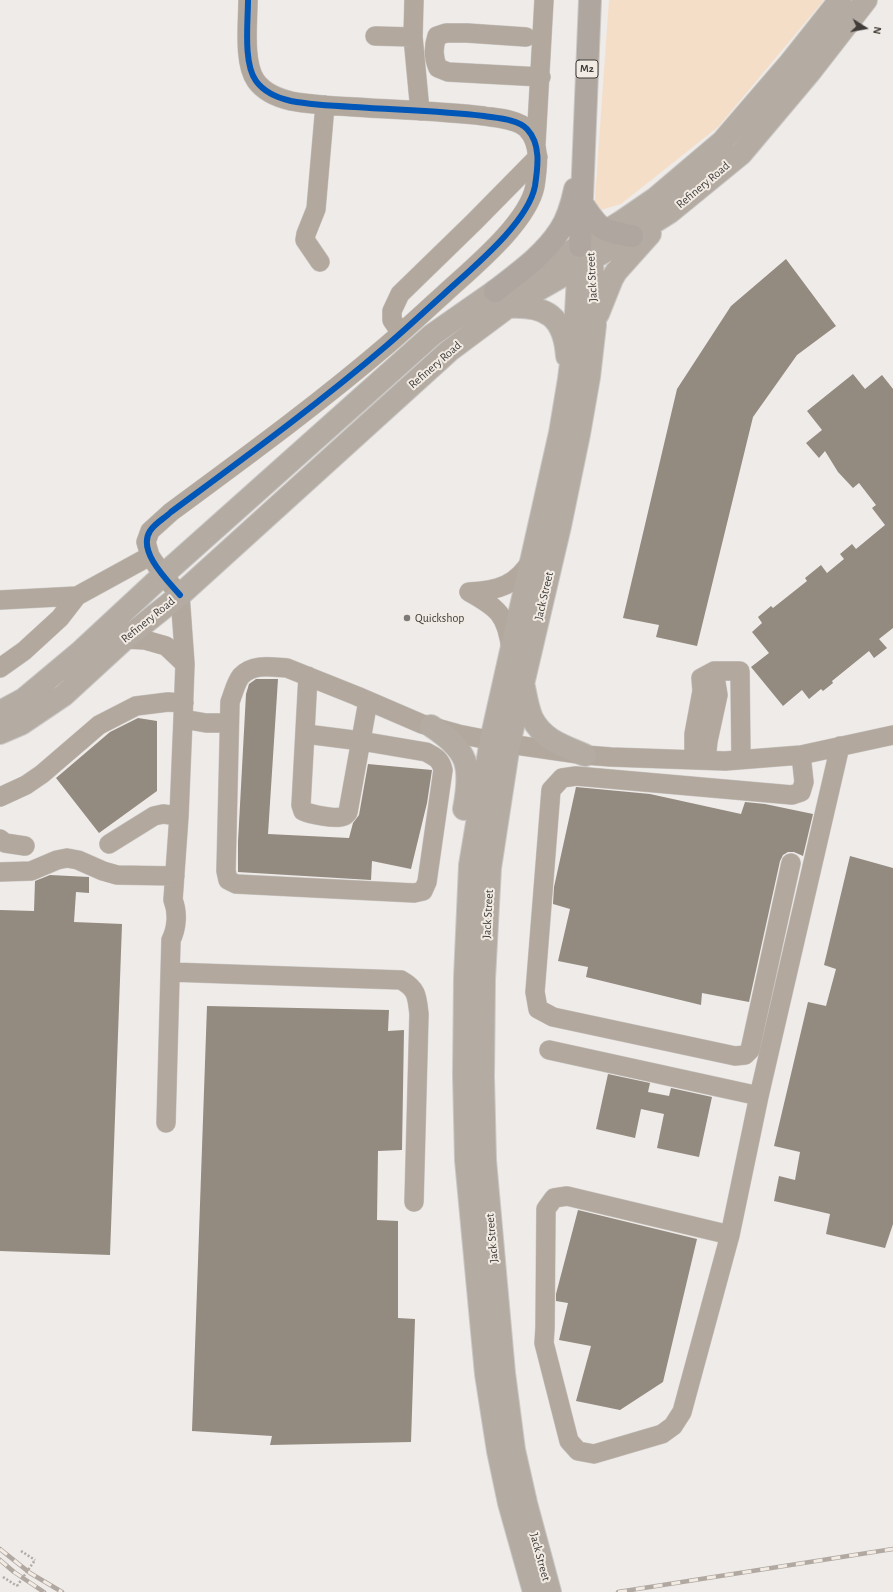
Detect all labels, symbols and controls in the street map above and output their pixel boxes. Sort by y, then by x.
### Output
north arrow [845,8,885,48]
text: N [871,26,883,35]
road number: M2 [576,60,598,78]
street label: Refinery Road [673,159,733,211]
street label: Jack Street [584,252,600,302]
street label: Refinery Road [406,338,464,392]
street label: Jack Street [531,570,557,622]
street label: Refinery Road [118,594,178,646]
place label: Quickshop [415,611,464,625]
marker: Quickshop [402,613,412,623]
street label: Jack Street [480,889,496,939]
street label: Jack Street [483,1213,501,1263]
street label: Jack Street [527,1531,553,1583]

